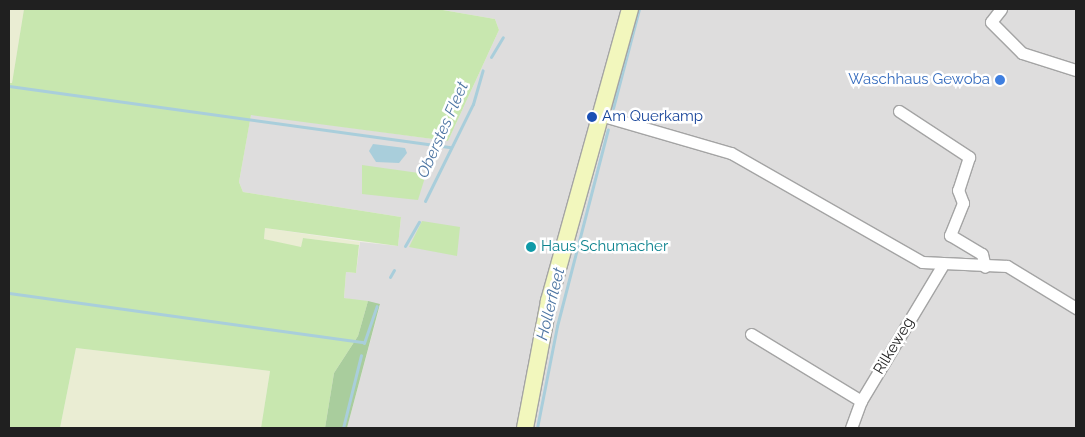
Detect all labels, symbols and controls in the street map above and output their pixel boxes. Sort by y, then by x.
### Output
place label: Waschhaus Gewoba [848,71,990,89]
marker: Waschhaus Gewoba [994,74,1006,86]
water label: Oberstes Fleet [413,79,473,181]
place label: Am Querkamp [602,108,703,126]
marker: Am Querkamp [586,111,598,123]
place label: Haus Schumacher [541,238,668,256]
marker: Haus Schumacher [525,241,537,253]
water label: Hollerfleet [533,266,569,342]
street label: Rilkeweg [870,314,918,378]

